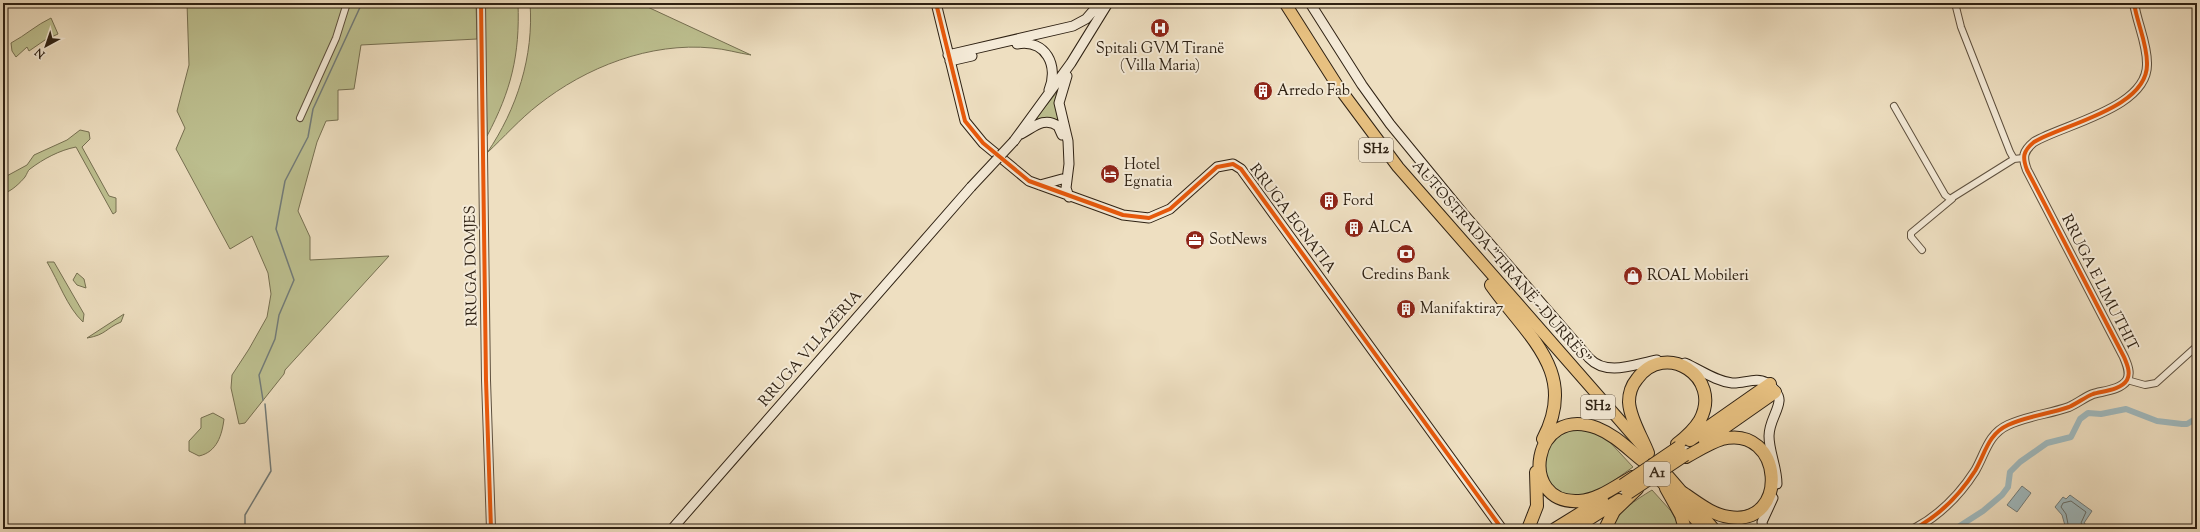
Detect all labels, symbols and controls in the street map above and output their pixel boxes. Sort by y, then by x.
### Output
hospital icon: Spitali GVM Tiranë (Villa Maria) [1149,17,1171,39]
north arrow [26,26,66,66]
place label: Spitali GVM Tiranë (Villa Maria) [1096,39,1224,77]
text: N [32,44,49,62]
building icon: Arredo Fab [1252,80,1274,102]
place label: Arredo Fab [1277,81,1350,102]
road number: SH2 [1359,138,1393,162]
place label: Hotel Egnatia [1124,155,1172,193]
street label: AUTOSTRADA "TIRANË - DURRËS" [1406,156,1596,370]
street label: RRUGA EGNATIA [1244,160,1340,278]
hotel icon: Hotel Egnatia [1099,163,1121,185]
building icon: Ford [1318,190,1340,212]
place label: Ford [1343,191,1374,212]
street label: RRUGA DOMJES [460,205,484,327]
street label: RRUGA E LIMUTHIT [2055,211,2143,355]
building icon: ALCA [1343,217,1365,239]
place label: ALCA [1368,218,1413,239]
office icon: SotNews [1184,229,1206,251]
place label: SotNews [1209,230,1267,251]
bank icon: Credins Bank [1395,243,1417,265]
place label: Credins Bank [1362,265,1450,286]
shop icon: ROAL Mobileri [1622,265,1644,287]
place label: ROAL Mobileri [1647,266,1749,287]
street label: RRUGA VLLAZËRIA [754,285,868,412]
building icon: Manifaktira7 [1395,298,1417,320]
place label: Manifaktira7 [1420,299,1504,320]
road number: SH2 [1581,395,1615,419]
road number: A1 [1644,462,1670,486]

